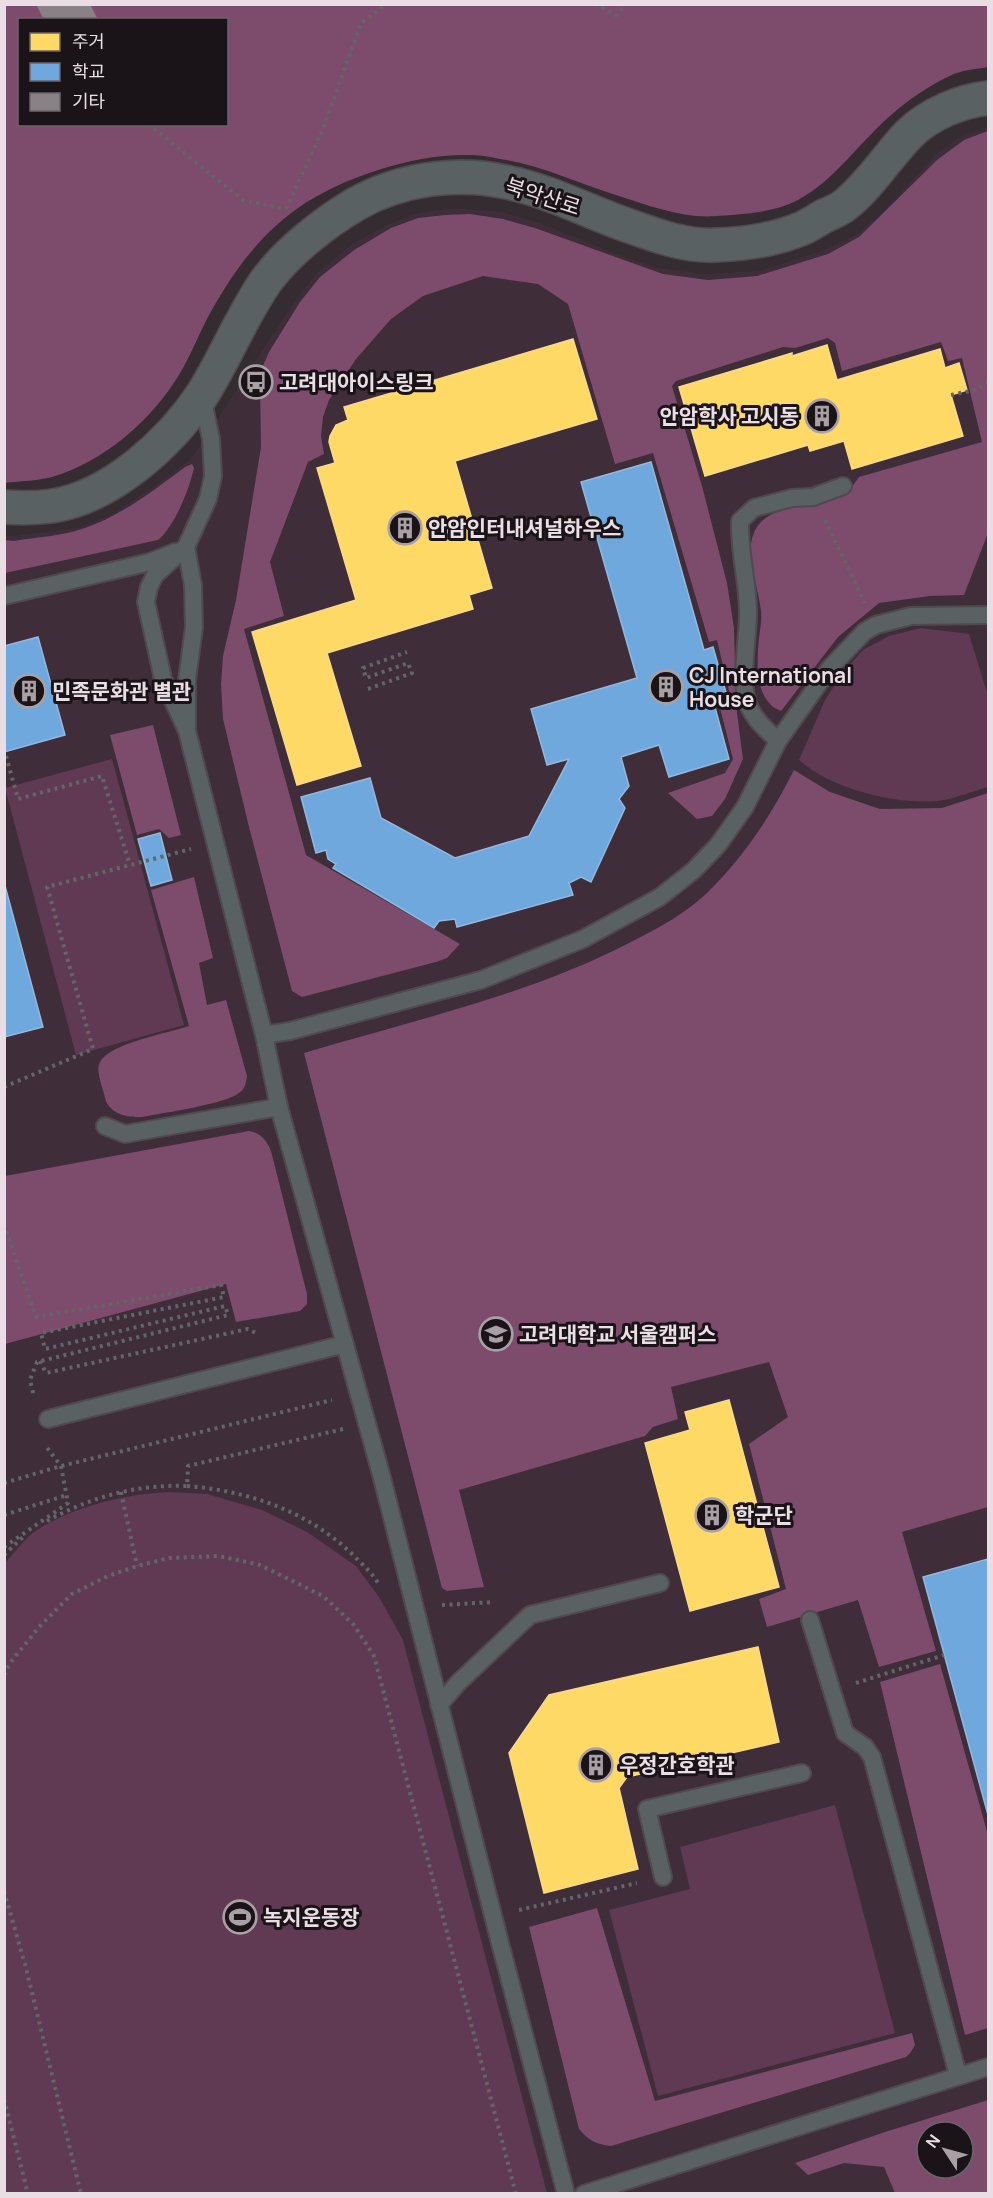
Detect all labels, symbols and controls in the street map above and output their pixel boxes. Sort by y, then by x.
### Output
legend [18,18,228,126]
text: 주거 [72,29,105,53]
text: 학교 [72,59,105,83]
text: 기타 [72,89,106,113]
street label: 북악산로 [502,171,584,221]
bus stop icon: 고려대아이스링크 [238,364,274,400]
place label: 고려대아이스링크 [279,368,434,396]
building icon: 안암학사 고시동 [804,398,840,434]
place label: 안암학사 고시동 [660,402,799,430]
building icon: 안암인터내셔널하우스 [387,510,423,546]
place label: 안암인터내셔널하우스 [428,514,621,542]
place label: CJ International House [689,661,852,713]
building icon: CJ International House [648,669,684,705]
building icon: 민족문화관 별관 [11,673,47,709]
place label: 민족문화관 별관 [52,677,191,705]
school or university icon: 고려대학교 서울캠퍼스 [478,1316,514,1352]
place label: 고려대학교 서울캠퍼스 [519,1320,716,1348]
building icon: 학군단 [694,1497,730,1533]
place label: 학군단 [735,1501,793,1529]
building icon: 우정간호학관 [578,1747,614,1783]
place label: 우정간호학관 [619,1751,735,1779]
sports icon: 녹지운동장 [222,1899,258,1935]
place label: 녹지운동장 [263,1903,360,1931]
north arrow [915,2120,975,2180]
text: N [921,2130,945,2152]

